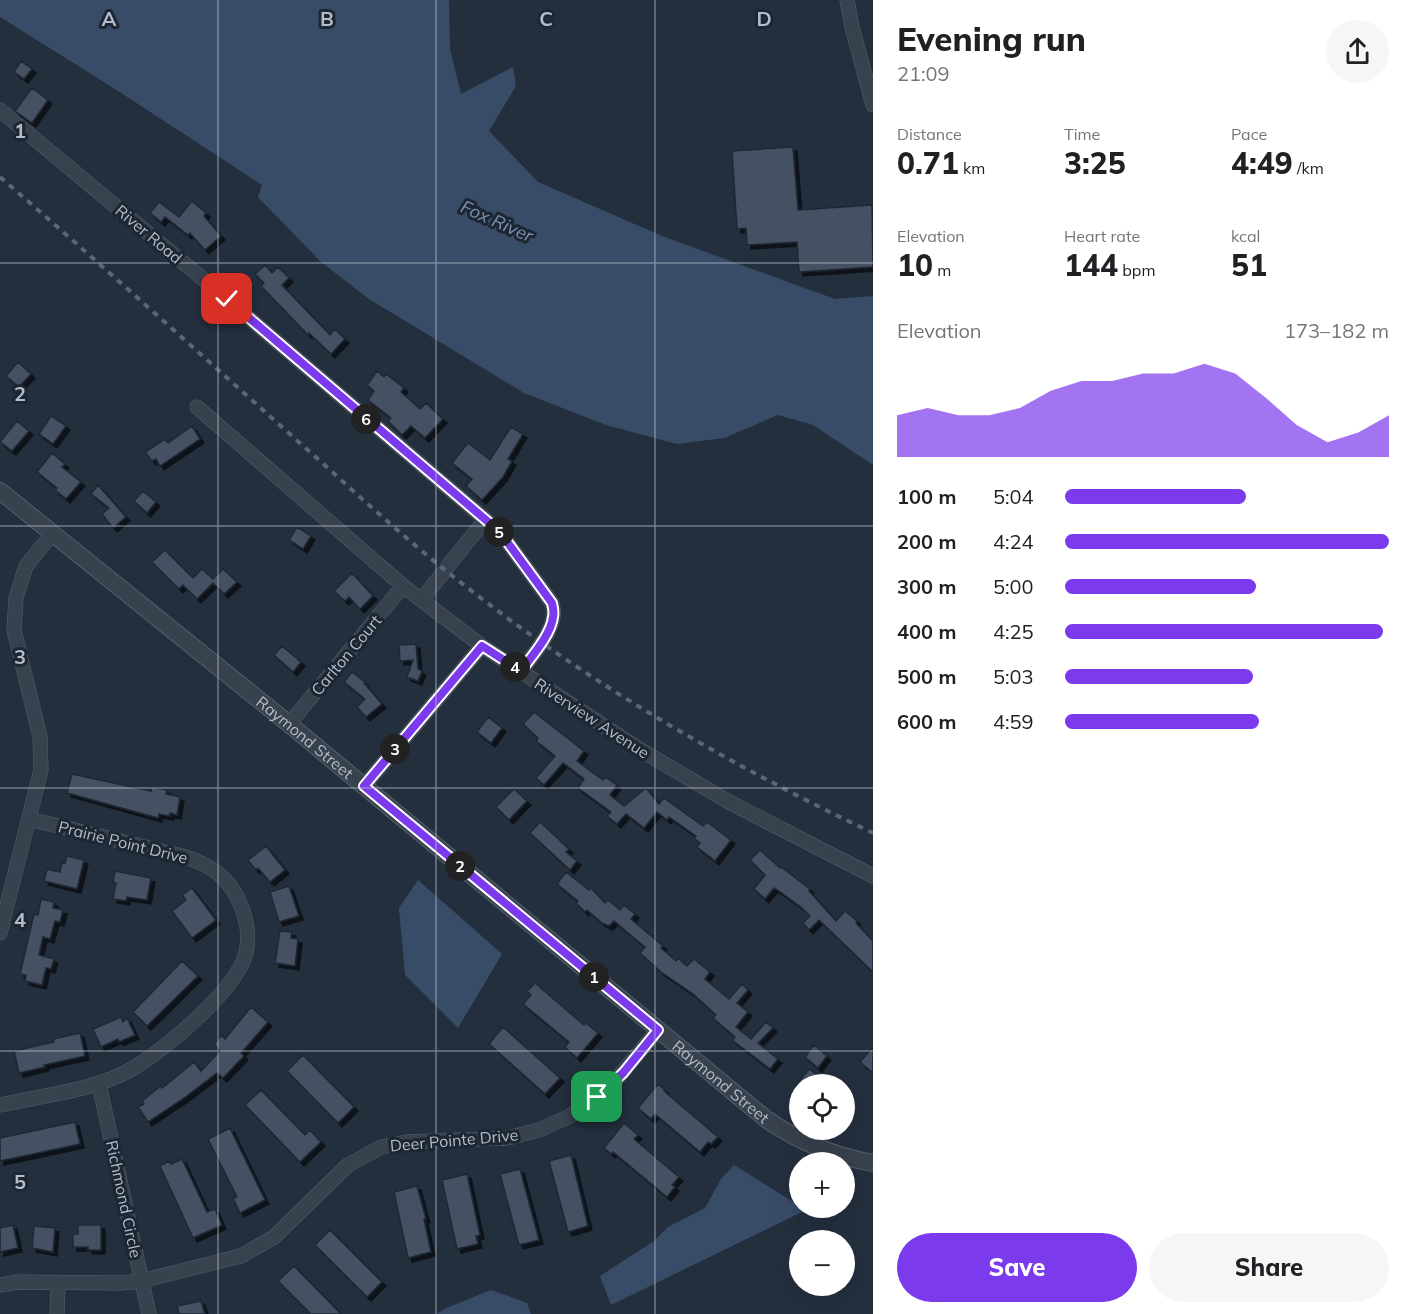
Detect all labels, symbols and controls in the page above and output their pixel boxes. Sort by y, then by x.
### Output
text: A [102,6,117,31]
text: B [320,6,334,31]
text: C [539,6,553,31]
text: D [756,6,772,31]
text: Evening run [897,18,1086,59]
button: share [1326,20,1389,83]
text: 21:09 [897,61,950,86]
text: 1 [14,118,26,143]
text: Distance [897,124,962,144]
text: Time [1064,124,1100,144]
text: Pace [1231,124,1267,144]
text: 0.71 [897,144,959,182]
text: 3:25 [1064,144,1126,182]
text: 4:49 [1231,144,1293,182]
text: km [959,158,985,178]
text: /km [1293,158,1324,178]
water label: Fox River [457,195,538,248]
street label: River Road [111,200,187,268]
text: Elevation [897,226,965,246]
text: Heart rate [1064,226,1140,246]
text: kcal [1231,226,1260,246]
text: 10 [897,246,933,284]
text: 144 [1064,246,1118,284]
text: 51 [1231,246,1267,284]
text: m [933,260,951,280]
text: bpm [1118,260,1155,280]
pin [201,273,252,324]
icon: check [210,282,243,315]
text: Elevation [897,318,982,343]
text: 173–182 m [1284,318,1389,343]
text: 2 [14,381,26,406]
pin: 6 [351,404,381,434]
text: 6 [361,409,371,429]
text: 100 m [897,484,956,509]
text: 5:04 [993,484,1034,509]
pin: 5 [484,517,514,547]
text: 5 [494,522,504,542]
text: 200 m [897,529,956,554]
text: 4:24 [993,529,1034,554]
text: 300 m [897,574,956,599]
text: 5:00 [993,574,1034,599]
street label: Carlton Court [307,610,386,699]
text: 400 m [897,619,956,644]
text: 4:25 [993,619,1034,644]
text: 3 [14,644,26,669]
pin: 4 [500,652,530,682]
text: 4 [510,657,520,677]
text: 500 m [897,664,956,689]
text: 5:03 [993,664,1034,689]
street label: Riverview Avenue [531,673,653,763]
street label: Raymond Street [252,692,358,783]
text: 600 m [897,709,956,734]
text: 4:59 [993,709,1034,734]
pin: 3 [380,734,410,764]
text: 3 [390,739,400,759]
street label: Prairie Point Drive [56,816,190,868]
pin: 2 [445,851,475,881]
text: 2 [455,856,465,876]
text: 4 [14,907,26,932]
pin: 1 [579,962,609,992]
text: 1 [589,967,599,987]
street label: Raymond Street [668,1036,774,1128]
pin [571,1071,622,1122]
map controls [789,1074,855,1296]
button: locate [789,1074,855,1140]
icon: arrive [580,1080,613,1113]
street label: Deer Pointe Drive [389,1124,519,1156]
street label: Richmond Circle [102,1139,146,1259]
button: + [789,1152,855,1218]
text: 5 [14,1169,26,1194]
button: − [789,1230,855,1296]
button: Save [897,1233,1137,1302]
button: Share [1149,1233,1389,1302]

